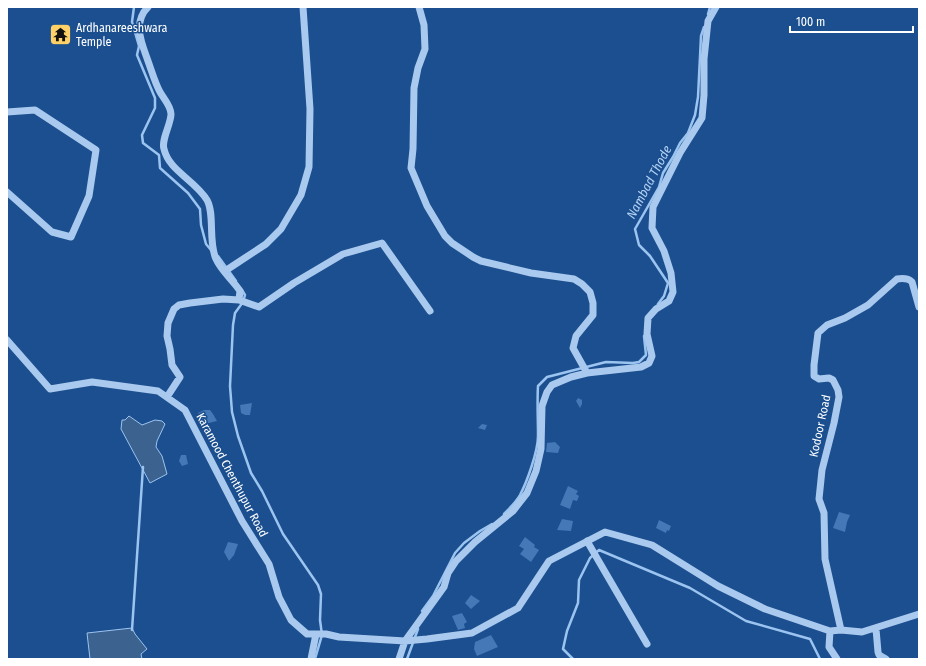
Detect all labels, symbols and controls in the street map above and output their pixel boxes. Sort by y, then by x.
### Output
scale bar [790,8,913,34]
text: 100 m [796,15,825,29]
place label: Ardhanareeshwara Temple [76,21,168,49]
temple icon: Ardhanareeshwara Temple [47,22,73,48]
water label: Nambad Thode [623,143,675,221]
street label: Kodoor Road [807,394,833,458]
street label: Karamood Chenthupur Road [193,411,271,539]

